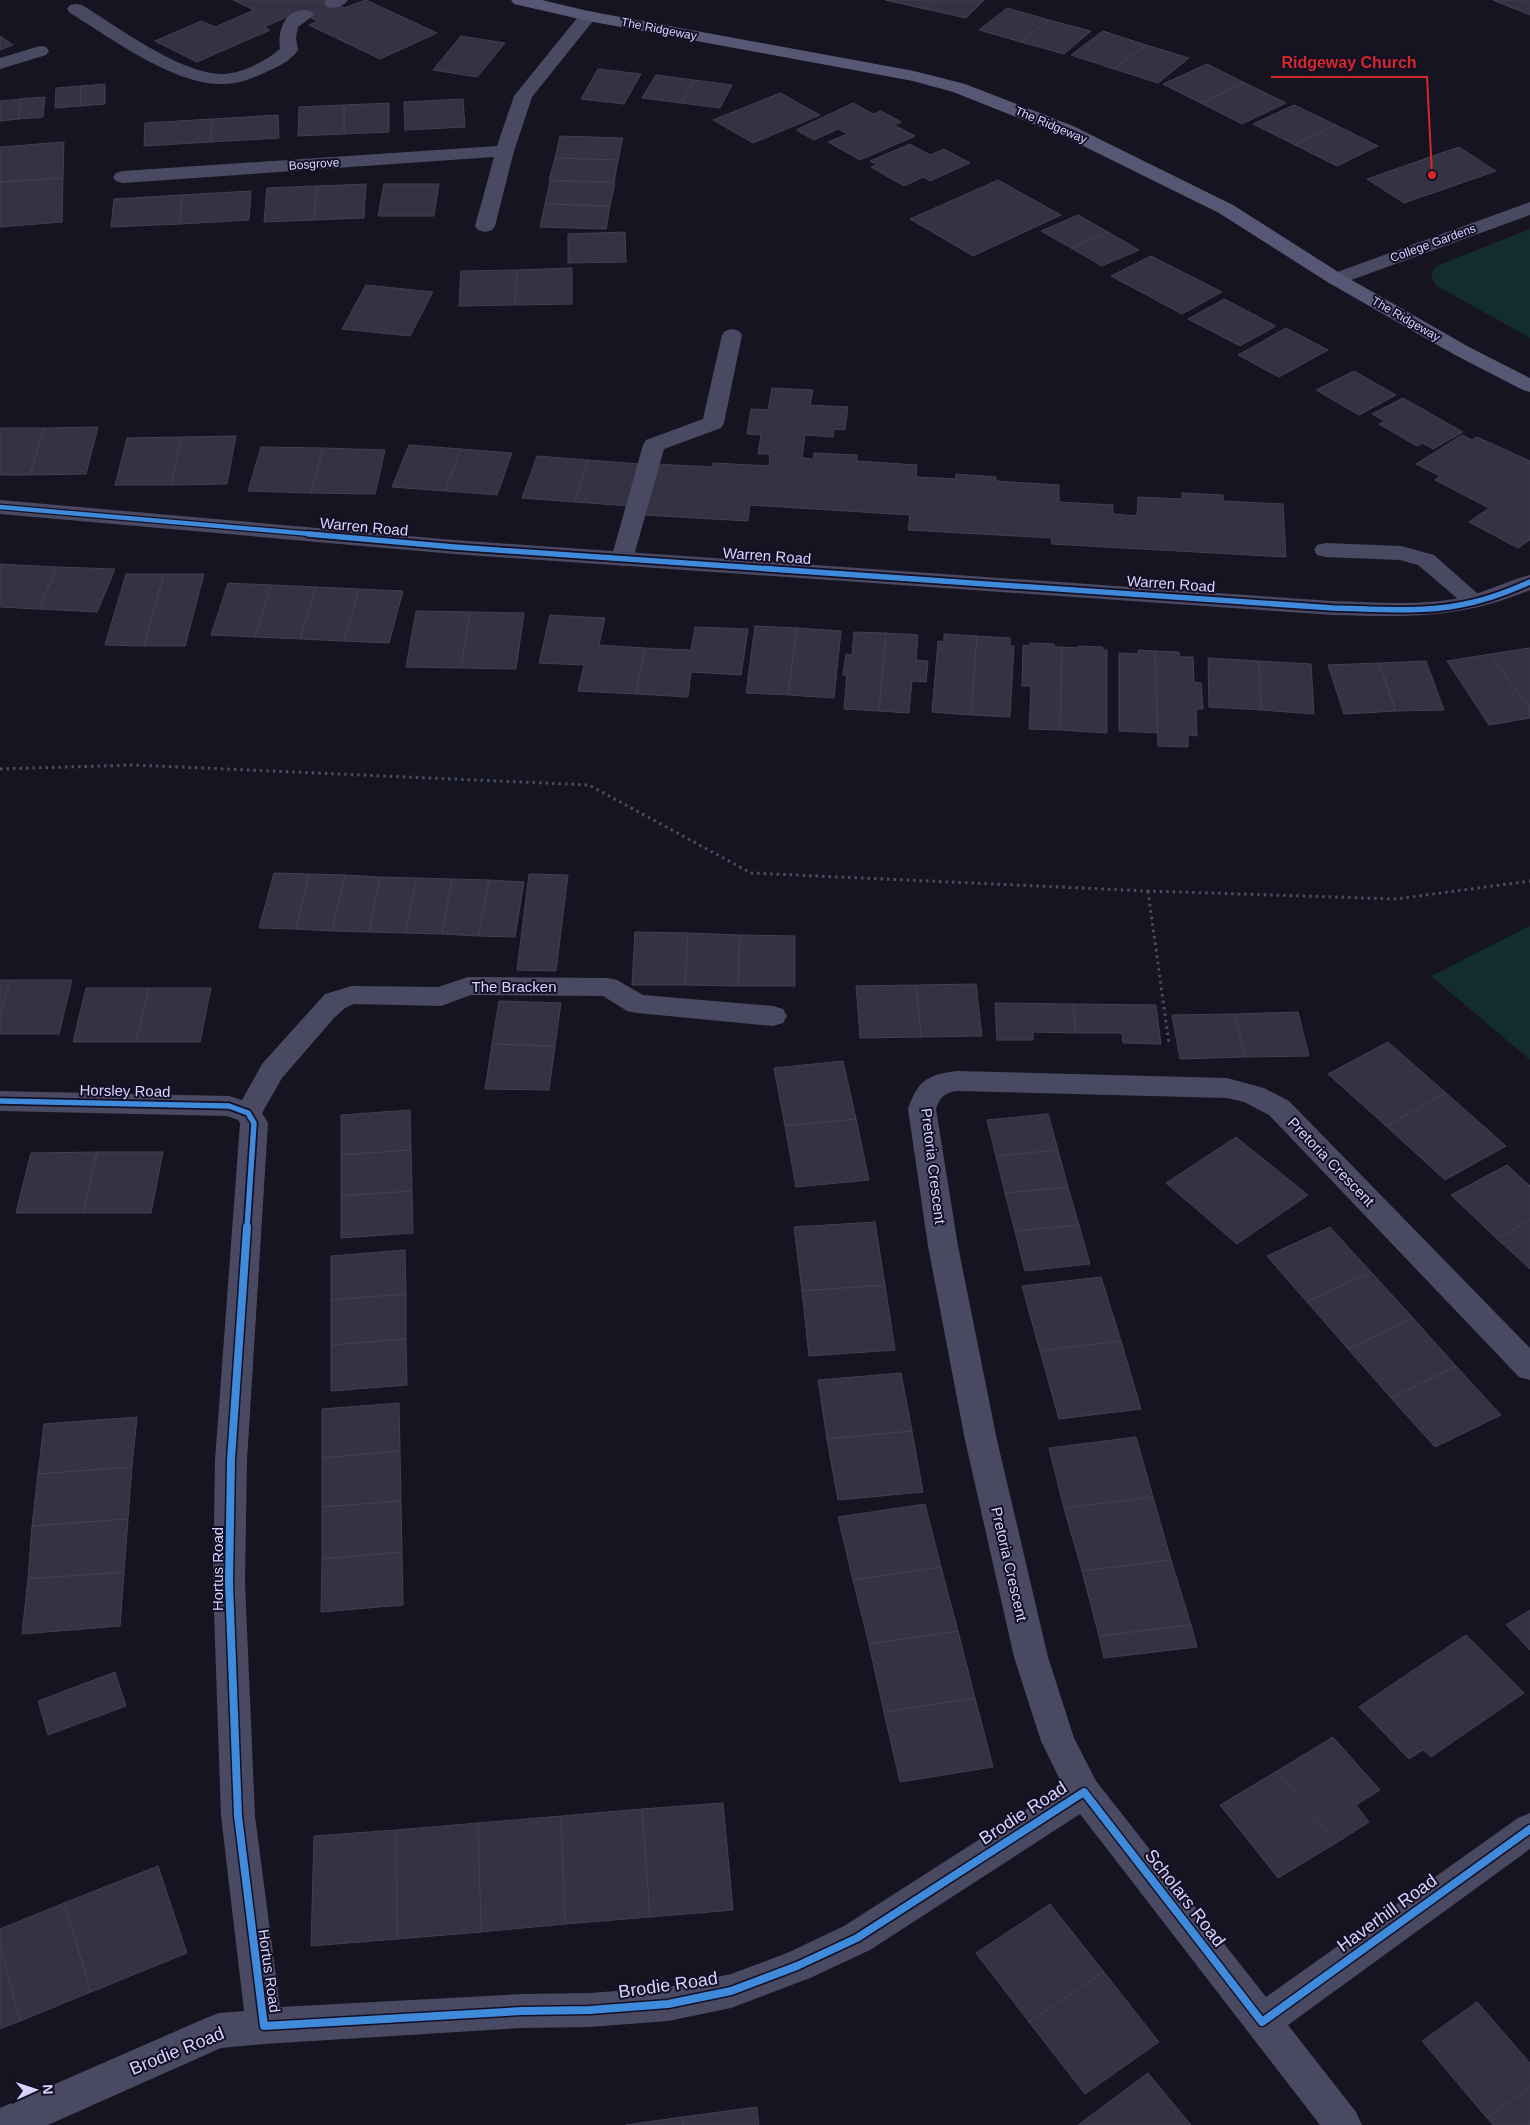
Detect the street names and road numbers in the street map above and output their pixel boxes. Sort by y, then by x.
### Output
street label: The Ridgeway [620,15,698,43]
street label: The Ridgeway [1013,104,1089,146]
street label: Bosgrove [288,155,340,173]
street label: College Gardens [1388,221,1478,265]
street label: The Ridgeway [1369,294,1443,344]
street label: Warren Road [319,514,409,539]
street label: Warren Road [722,544,812,567]
street label: Warren Road [1126,572,1216,595]
street label: The Bracken [471,978,557,995]
street label: Horsley Road [79,1081,171,1100]
street label: Pretoria Crescent [918,1107,949,1226]
street label: Pretoria Crescent [1285,1114,1379,1210]
street label: Pretoria Crescent [988,1505,1031,1623]
street label: Hortus Road [209,1527,226,1611]
street label: Brodie Road [976,1777,1070,1849]
street label: Scholars Road [1141,1845,1229,1951]
street label: Haverhill Road [1333,1870,1441,1956]
street label: Hortus Road [255,1928,284,2014]
street label: Brodie Road [617,1968,719,2002]
street label: Brodie Road [127,2023,227,2079]

